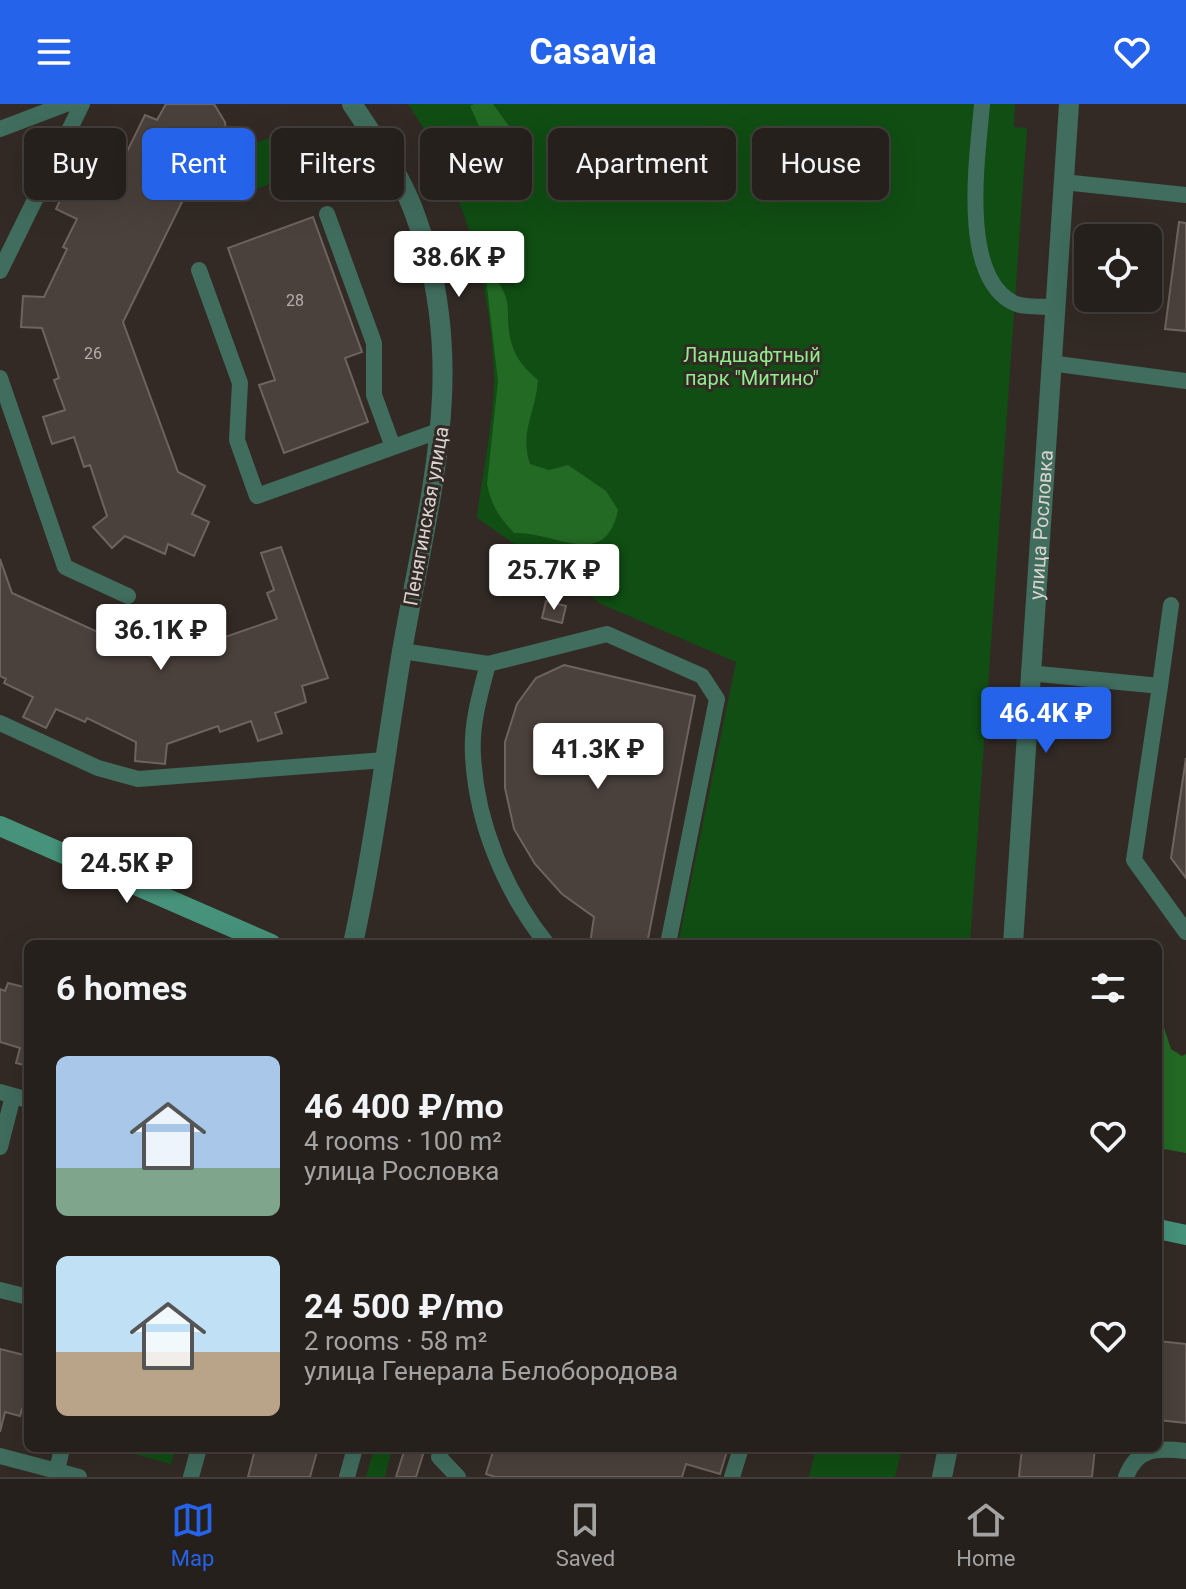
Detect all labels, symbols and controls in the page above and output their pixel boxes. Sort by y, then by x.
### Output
icon: menu [32,30,76,74]
icon: heart [1110,30,1154,74]
text: Casavia [529,31,657,73]
chip: Buy [24,128,126,200]
chip: Rent [142,128,255,200]
chip: Filters [271,128,404,200]
chip: New [420,128,532,200]
chip: Apartment [548,128,736,200]
chip: House [752,128,889,200]
map controls [1074,224,1162,312]
button: locate [1074,224,1162,312]
pin: 38.6K ₽ [385,231,533,299]
text: 38.6K ₽ [412,242,506,272]
house number: 28 [286,291,304,310]
park label: Ландшафтный парк "Митино" [683,343,821,390]
house number: 26 [84,344,102,363]
street label: Пенягинская улица [398,424,454,608]
street label: улица Рословка [1024,449,1058,601]
pin: 25.7K ₽ [480,544,628,612]
text: 25.7K ₽ [507,555,601,585]
pin: 36.1K ₽ [87,604,235,672]
text: 36.1K ₽ [114,615,208,645]
pin: 46.4K ₽ [972,687,1120,755]
text: 46.4K ₽ [999,698,1093,728]
pin: 41.3K ₽ [524,723,672,791]
text: 41.3K ₽ [551,734,645,764]
pin: 24.5K ₽ [53,837,201,905]
text: 24.5K ₽ [80,848,174,878]
icon: filters [1086,966,1130,1010]
text: 6 homes [56,968,187,1008]
text: 46 400 ₽/mo [304,1086,504,1126]
icon: home [120,1088,216,1184]
icon: heart [1086,1114,1130,1158]
text: 4 rooms · 100 m² [304,1126,502,1156]
text: улица Рословка [304,1156,499,1186]
text: 24 500 ₽/mo [304,1286,504,1326]
icon: home [120,1288,216,1384]
icon: heart [1086,1314,1130,1358]
text: 2 rooms · 58 m² [304,1326,487,1356]
text: улица Генерала Белобородова [304,1356,678,1386]
tab: Map [171,1498,215,1571]
tab: Saved [556,1498,615,1571]
tab: Home [956,1498,1015,1571]

